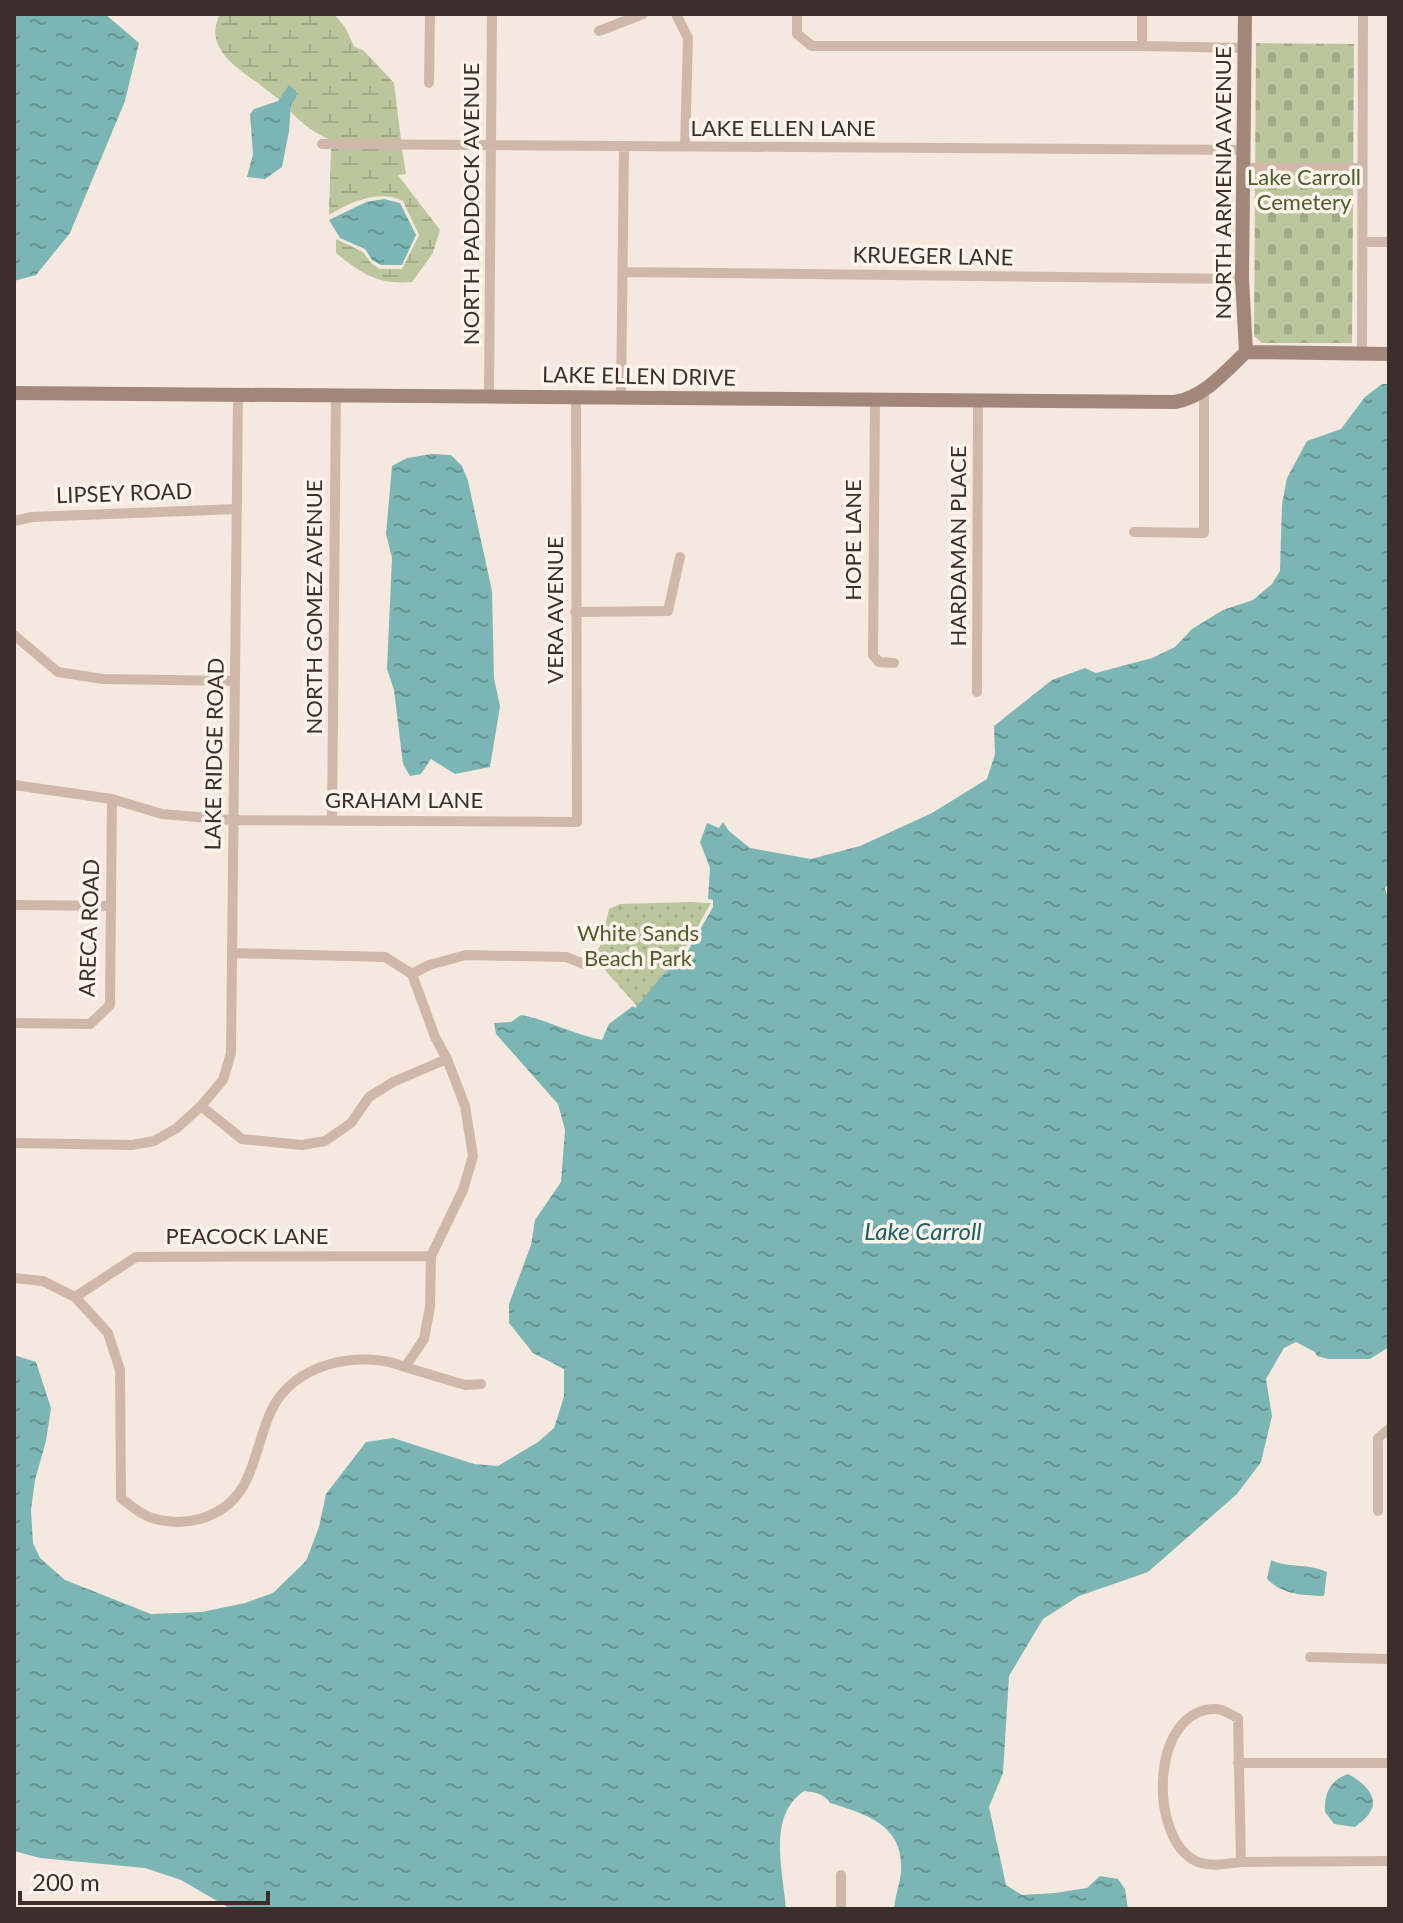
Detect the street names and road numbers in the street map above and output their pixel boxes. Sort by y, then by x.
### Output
street label: NORTH ARMENIA AVENUE [1209,46,1236,320]
street label: NORTH PADDOCK AVENUE [457,63,484,345]
street label: LAKE ELLEN LANE [690,114,876,141]
street label: KRUEGER LANE [852,241,1014,270]
street label: LAKE ELLEN DRIVE [542,360,736,391]
street label: HARDAMAN PLACE [944,446,971,646]
street label: LIPSEY ROAD [55,477,193,508]
street label: NORTH GOMEZ AVENUE [300,479,327,735]
street label: HOPE LANE [839,479,866,601]
street label: VERA AVENUE [541,536,568,684]
street label: LAKE RIDGE ROAD [198,657,229,851]
street label: GRAHAM LANE [325,786,483,813]
street label: ARECA ROAD [73,859,104,997]
street label: PEACOCK LANE [166,1222,329,1249]

